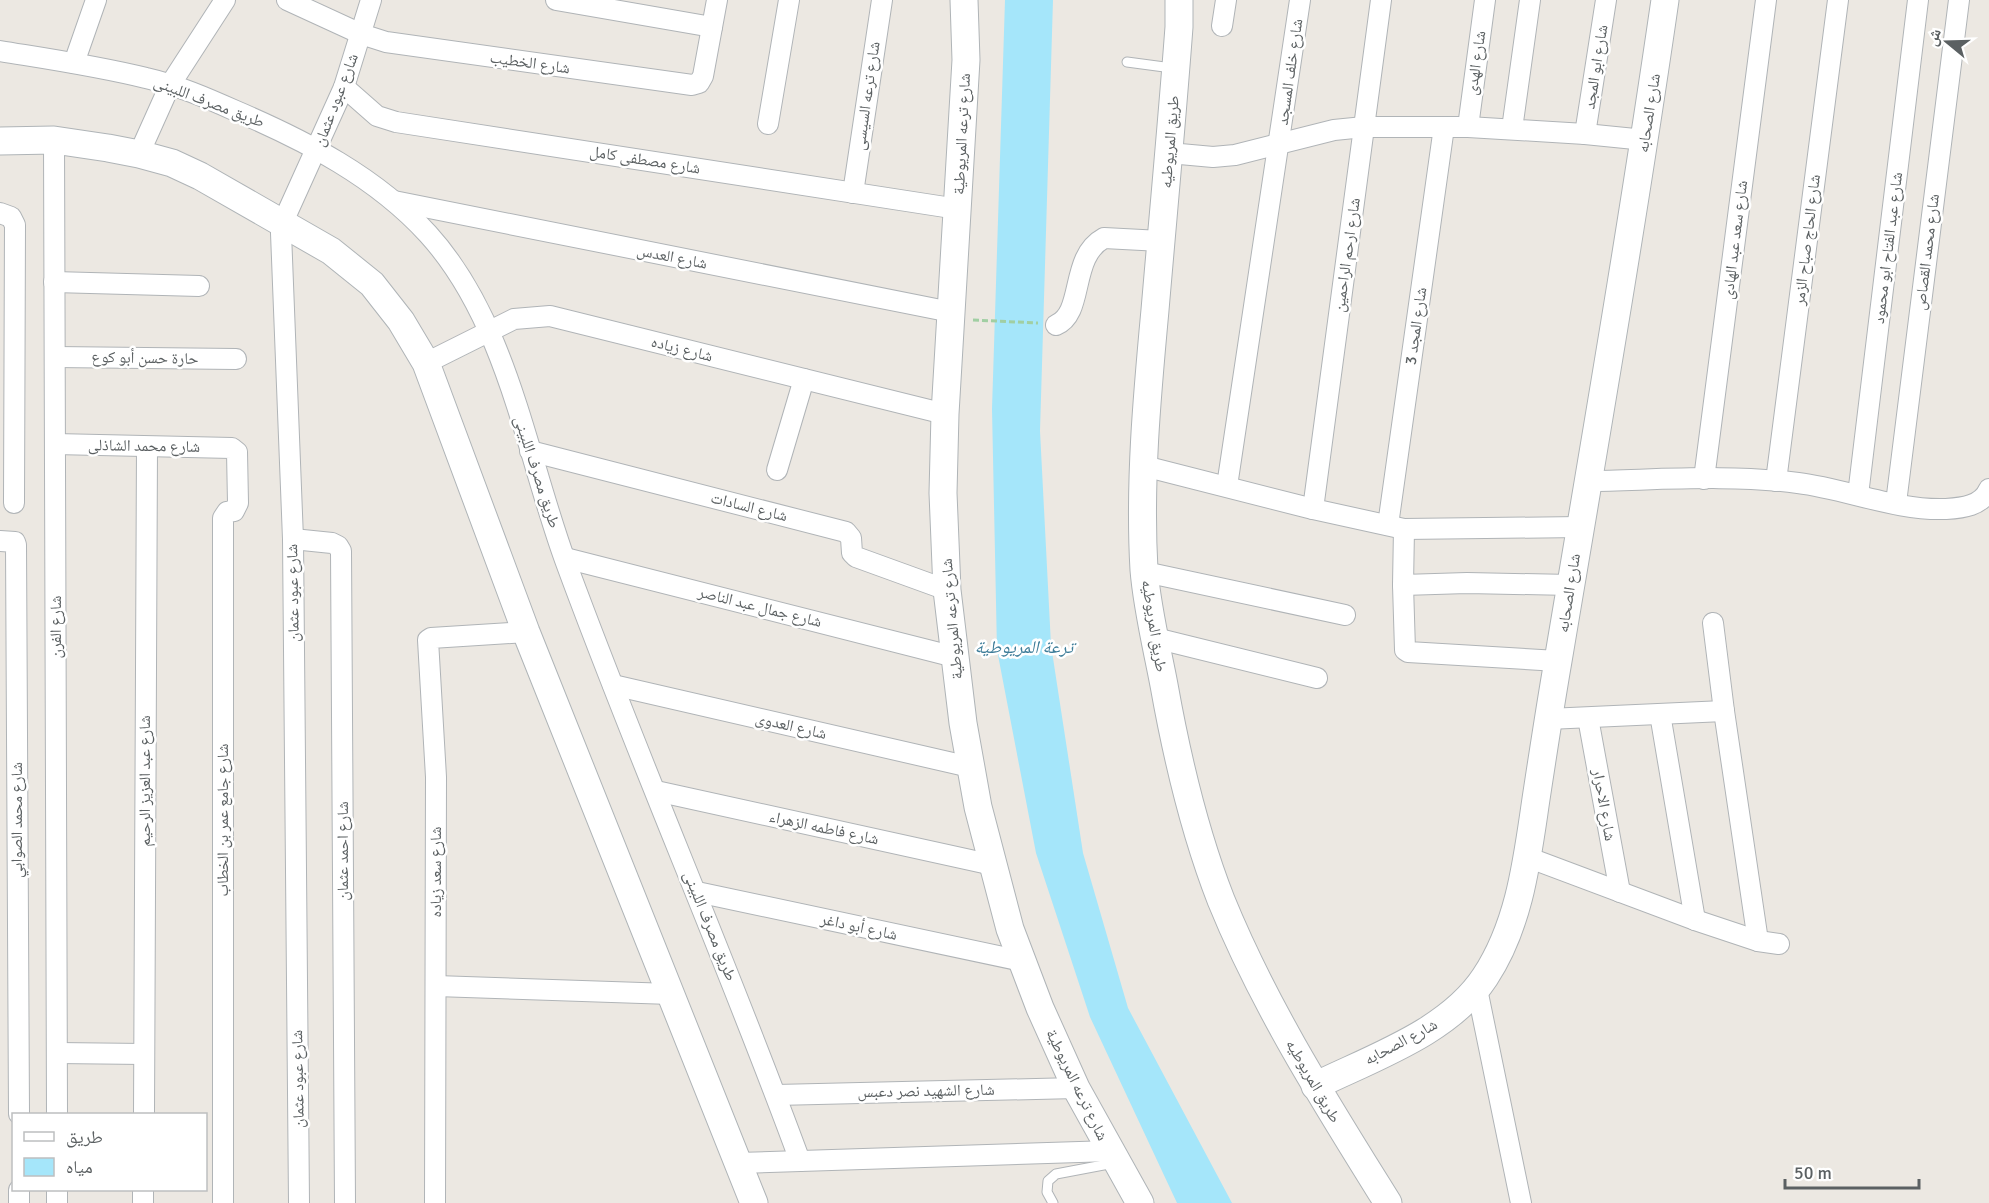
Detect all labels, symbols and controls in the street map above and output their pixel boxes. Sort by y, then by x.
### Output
north arrow [1917,12,1977,72]
street label: شارع خلف المسجد [1273,17,1307,127]
street label: شارع ابو المجد [1579,23,1613,111]
text: ش [1922,26,1946,49]
street label: شارع الهدى [1462,30,1490,96]
street label: شارع ترعه السيسى [849,40,885,152]
street label: شارع الخطيب [489,47,571,79]
street label: شارع عبود عثمان [309,51,363,149]
street label: طريق مصرف اللبينى [151,72,267,132]
street label: شارع الصحابه [1633,72,1665,154]
street label: شارع ترعه المريوطية [949,73,975,195]
street label: طريق المريوطيه [1156,95,1184,189]
street label: شارع مصطفى كامل [588,141,702,179]
street label: شارع عبد الفتاح ابو محمود [1869,171,1907,325]
street label: شارع الحاج صباح الزمر [1789,173,1825,308]
street label: شارع سعد عبد الهادى [1718,179,1752,301]
street label: شارع محمد القصاص [1910,193,1944,311]
street label: شارع ارحم الراحمين [1329,196,1365,314]
street label: شارع العدس [635,240,709,274]
street label: شارع المجد 3 [1401,286,1431,366]
street label: شارع زياده [649,332,715,366]
street label: حارة حسن أبو كوع [91,347,199,369]
street label: طريق مصرف اللبينى [509,413,565,531]
street label: شارع محمد الشاذلى [88,435,200,457]
street label: شارع السادات [708,488,790,526]
street label: شارع عبود عثمان [282,544,304,642]
street label: شارع الصحابه [1553,552,1585,634]
street label: شارع ترعه المريوطية [937,558,967,680]
street label: طريق المريوطيه [1137,578,1171,674]
street label: شارع جمال عبد الناصر [695,582,824,632]
street label: شارع الفرن [46,595,66,659]
water label: ترعة المريوطية [975,636,1077,658]
street label: شارع العدوى [753,708,829,744]
street label: شارع عبد العزيز الرحيم [135,715,155,847]
street label: شارع جامع عمر بن الخطاب [213,744,233,896]
street label: شارع محمد الصوابي [7,762,29,878]
street label: شارع الاحرار [1588,767,1620,843]
street label: شارع احمد عثمان [333,801,353,901]
street label: شارع فاطمه الزهراء [767,807,881,849]
street label: شارع سعد زياده [426,826,446,918]
street label: طريق مصرف اللبينى [679,868,741,984]
street label: شارع أبو داغر [818,909,899,945]
street label: شارع الصحابه [1361,1014,1441,1070]
street label: شارع ترعه المريوطية [1041,1026,1113,1144]
street label: شارع عبود عثمان [287,1030,309,1128]
street label: طريق المريوطيه [1281,1036,1345,1126]
street label: شارع الشهيد نصر دعبس [857,1080,995,1102]
legend [12,1113,207,1191]
text: طريق [66,1126,103,1148]
scale bar [1785,1152,1918,1190]
text: مياه [66,1156,93,1178]
text: 50 m [1794,1162,1832,1184]

